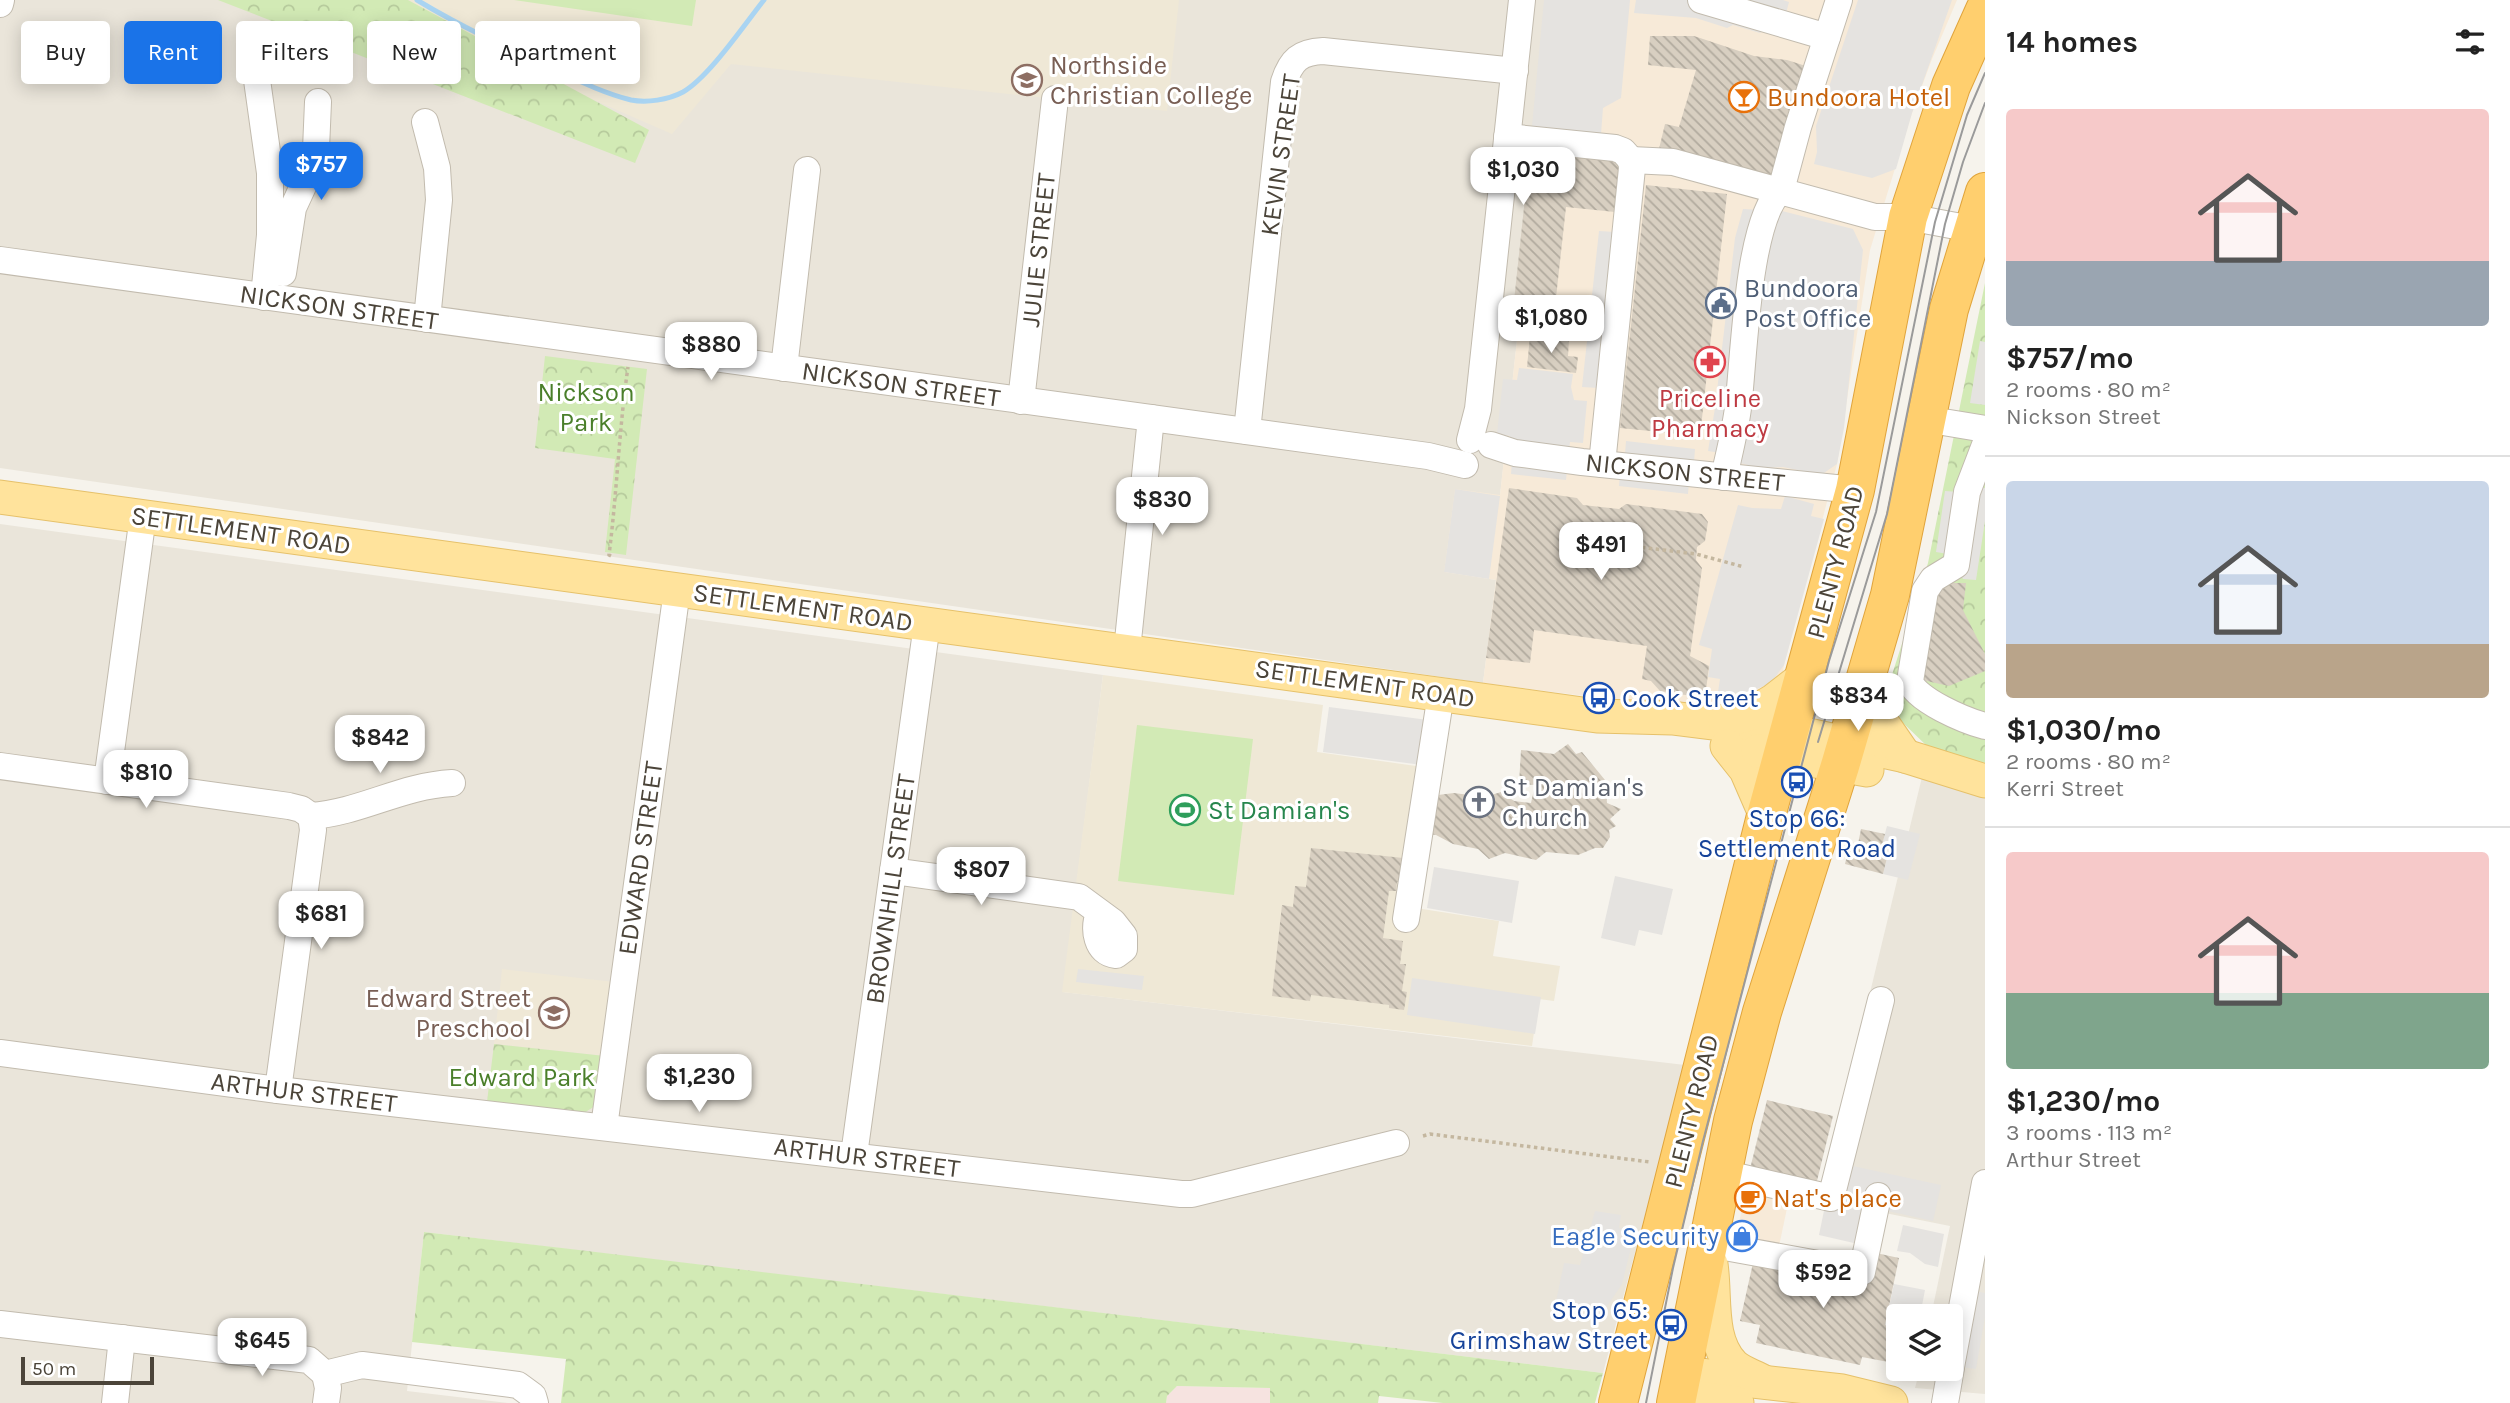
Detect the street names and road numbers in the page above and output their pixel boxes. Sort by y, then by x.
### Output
street label: KEVIN STREET [1254,72,1307,238]
street label: JULIE STREET [1015,172,1062,329]
street label: NICKSON STREET [238,278,440,337]
street label: NICKSON STREET [800,355,1002,414]
street label: NICKSON STREET [1584,447,1786,498]
street label: PLENTY ROAD [1800,482,1871,642]
street label: SETTLEMENT ROAD [129,500,353,561]
street label: SETTLEMENT ROAD [691,577,915,638]
street label: SETTLEMENT ROAD [1253,653,1477,714]
street label: EDWARD STREET [612,759,669,957]
street label: BROWNHILL STREET [859,772,922,1006]
street label: PLENTY ROAD [1657,1031,1726,1191]
street label: ARTHUR STREET [209,1066,399,1119]
street label: ARTHUR STREET [772,1131,962,1184]

